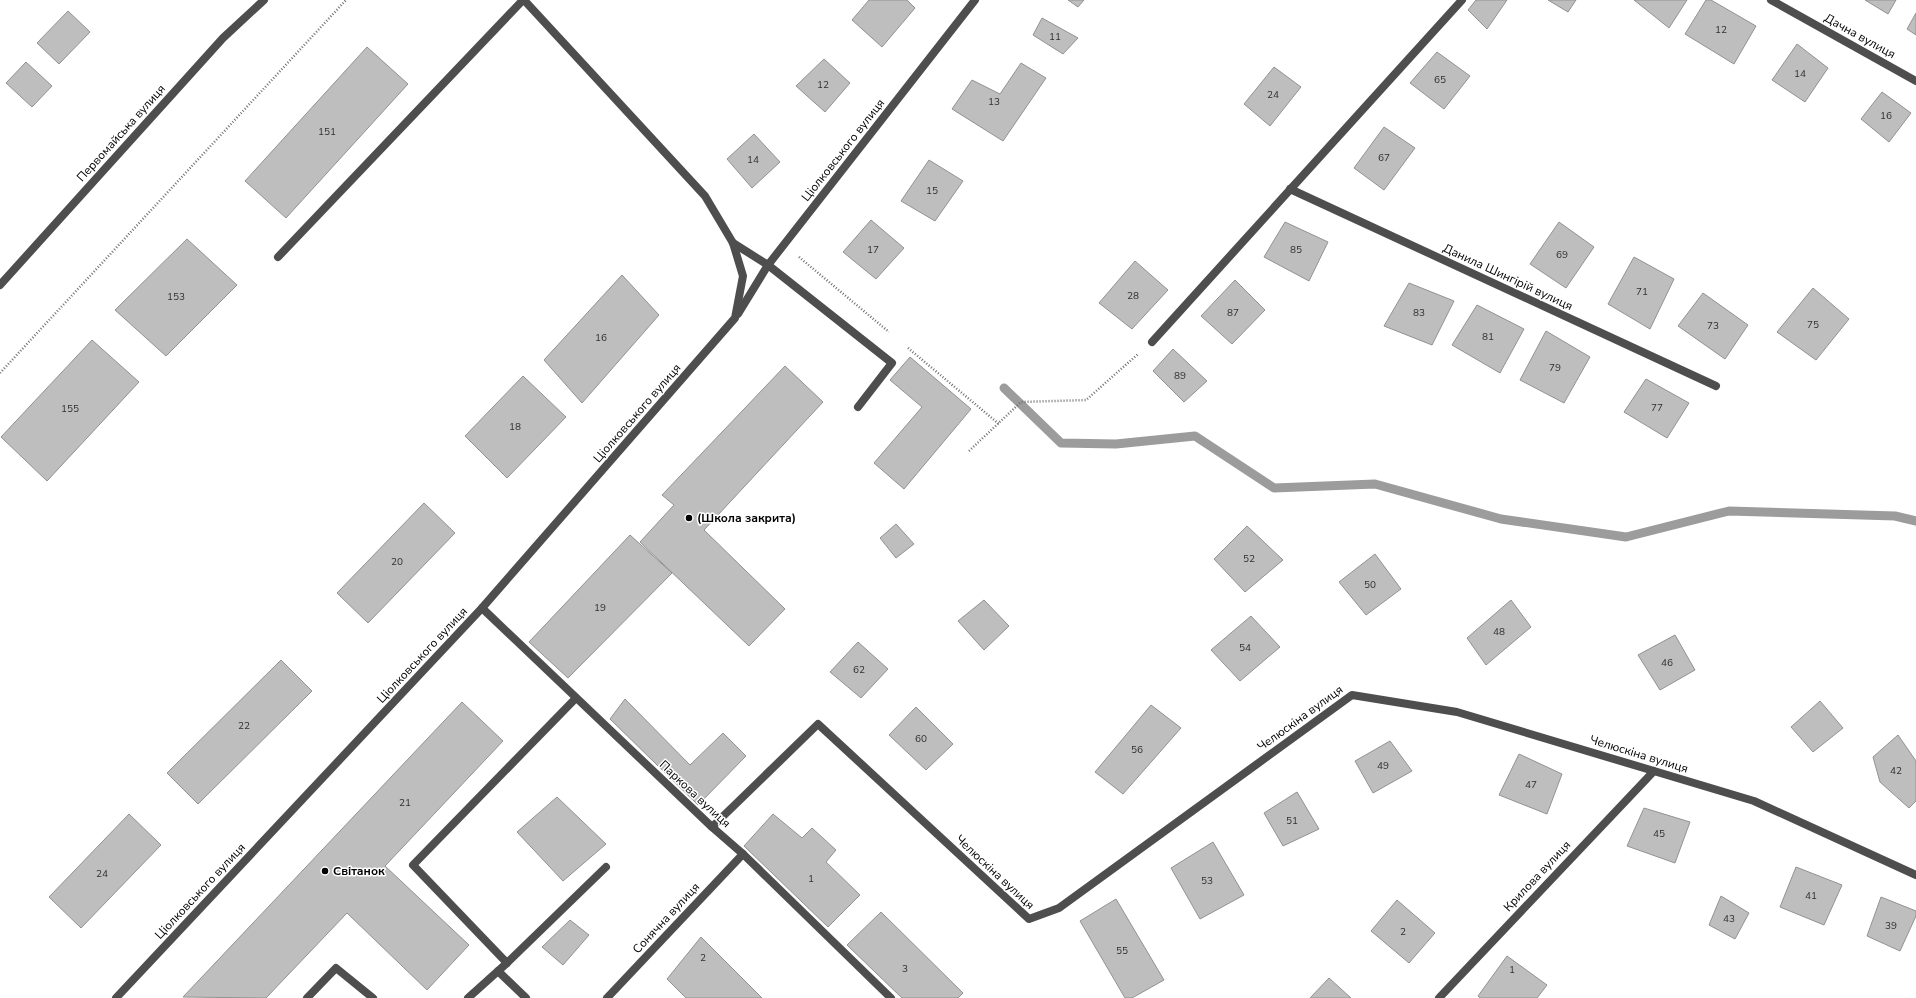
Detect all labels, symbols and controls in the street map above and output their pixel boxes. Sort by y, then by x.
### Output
street label: Дачна вулиця [1822,10,1898,62]
house number: 12 [1715,23,1727,37]
house number: 11 [1049,30,1061,44]
house number: 14 [1794,67,1806,81]
house number: 65 [1434,73,1446,87]
house number: 12 [817,78,829,92]
street label: Первомайська вулиця [73,81,169,185]
house number: 24 [1267,88,1279,102]
street label: Ціолковського вулиця [798,95,888,205]
house number: 13 [988,95,1000,109]
house number: 16 [1880,109,1892,123]
house number: 151 [318,125,336,139]
house number: 67 [1378,151,1390,165]
house number: 14 [747,153,759,167]
house number: 15 [926,184,938,198]
street label: Данила Шингірій вулиця [1441,240,1575,314]
house number: 17 [867,243,879,257]
house number: 85 [1290,243,1302,257]
house number: 69 [1556,248,1568,262]
house number: 71 [1636,285,1648,299]
house number: 28 [1127,289,1139,303]
house number: 153 [167,290,185,304]
house number: 87 [1227,306,1239,320]
house number: 83 [1413,306,1425,320]
house number: 75 [1807,318,1819,332]
house number: 73 [1707,319,1719,333]
house number: 81 [1482,330,1494,344]
house number: 16 [595,331,607,345]
street label: Ціолковського вулиця [590,360,684,466]
house number: 79 [1549,361,1561,375]
house number: 89 [1174,369,1186,383]
house number: 77 [1651,401,1663,415]
house number: 155 [61,402,79,416]
house number: 18 [509,420,521,434]
place label: (Школа закрита) [697,510,796,526]
marker: (Школа закрита) [684,513,694,523]
house number: 52 [1243,552,1255,566]
house number: 20 [391,555,403,569]
house number: 50 [1364,578,1376,592]
house number: 19 [594,601,606,615]
street label: Ціолковського вулиця [373,603,471,707]
house number: 48 [1493,625,1505,639]
house number: 54 [1239,641,1251,655]
house number: 46 [1661,656,1673,670]
house number: 62 [853,663,865,677]
street label: Челюскіна вулиця [1254,681,1346,755]
house number: 22 [238,719,250,733]
street label: Челюскіна вулиця [1588,731,1690,777]
house number: 60 [915,732,927,746]
house number: 56 [1131,743,1143,757]
street label: Паркова вулиця [656,757,734,831]
house number: 49 [1377,759,1389,773]
house number: 42 [1890,764,1902,778]
house number: 47 [1525,778,1537,792]
house number: 21 [399,796,411,810]
house number: 51 [1286,814,1298,828]
house number: 45 [1653,827,1665,841]
street label: Челюскіна вулиця [952,831,1038,913]
street label: Крилова вулиця [1500,837,1574,915]
street label: Ціолковського вулиця [151,839,249,943]
place label: Світанок [333,863,385,879]
marker: Світанок [320,866,330,876]
house number: 24 [96,867,108,881]
house number: 1 [808,872,814,886]
house number: 53 [1201,874,1213,888]
street label: Сонячна вулиця [629,879,703,957]
house number: 41 [1805,889,1817,903]
house number: 43 [1723,912,1735,926]
house number: 39 [1885,919,1897,933]
house number: 2 [1400,925,1406,939]
house number: 55 [1116,944,1128,958]
house number: 2 [700,951,706,965]
house number: 3 [902,962,908,976]
house number: 1 [1509,963,1515,977]

